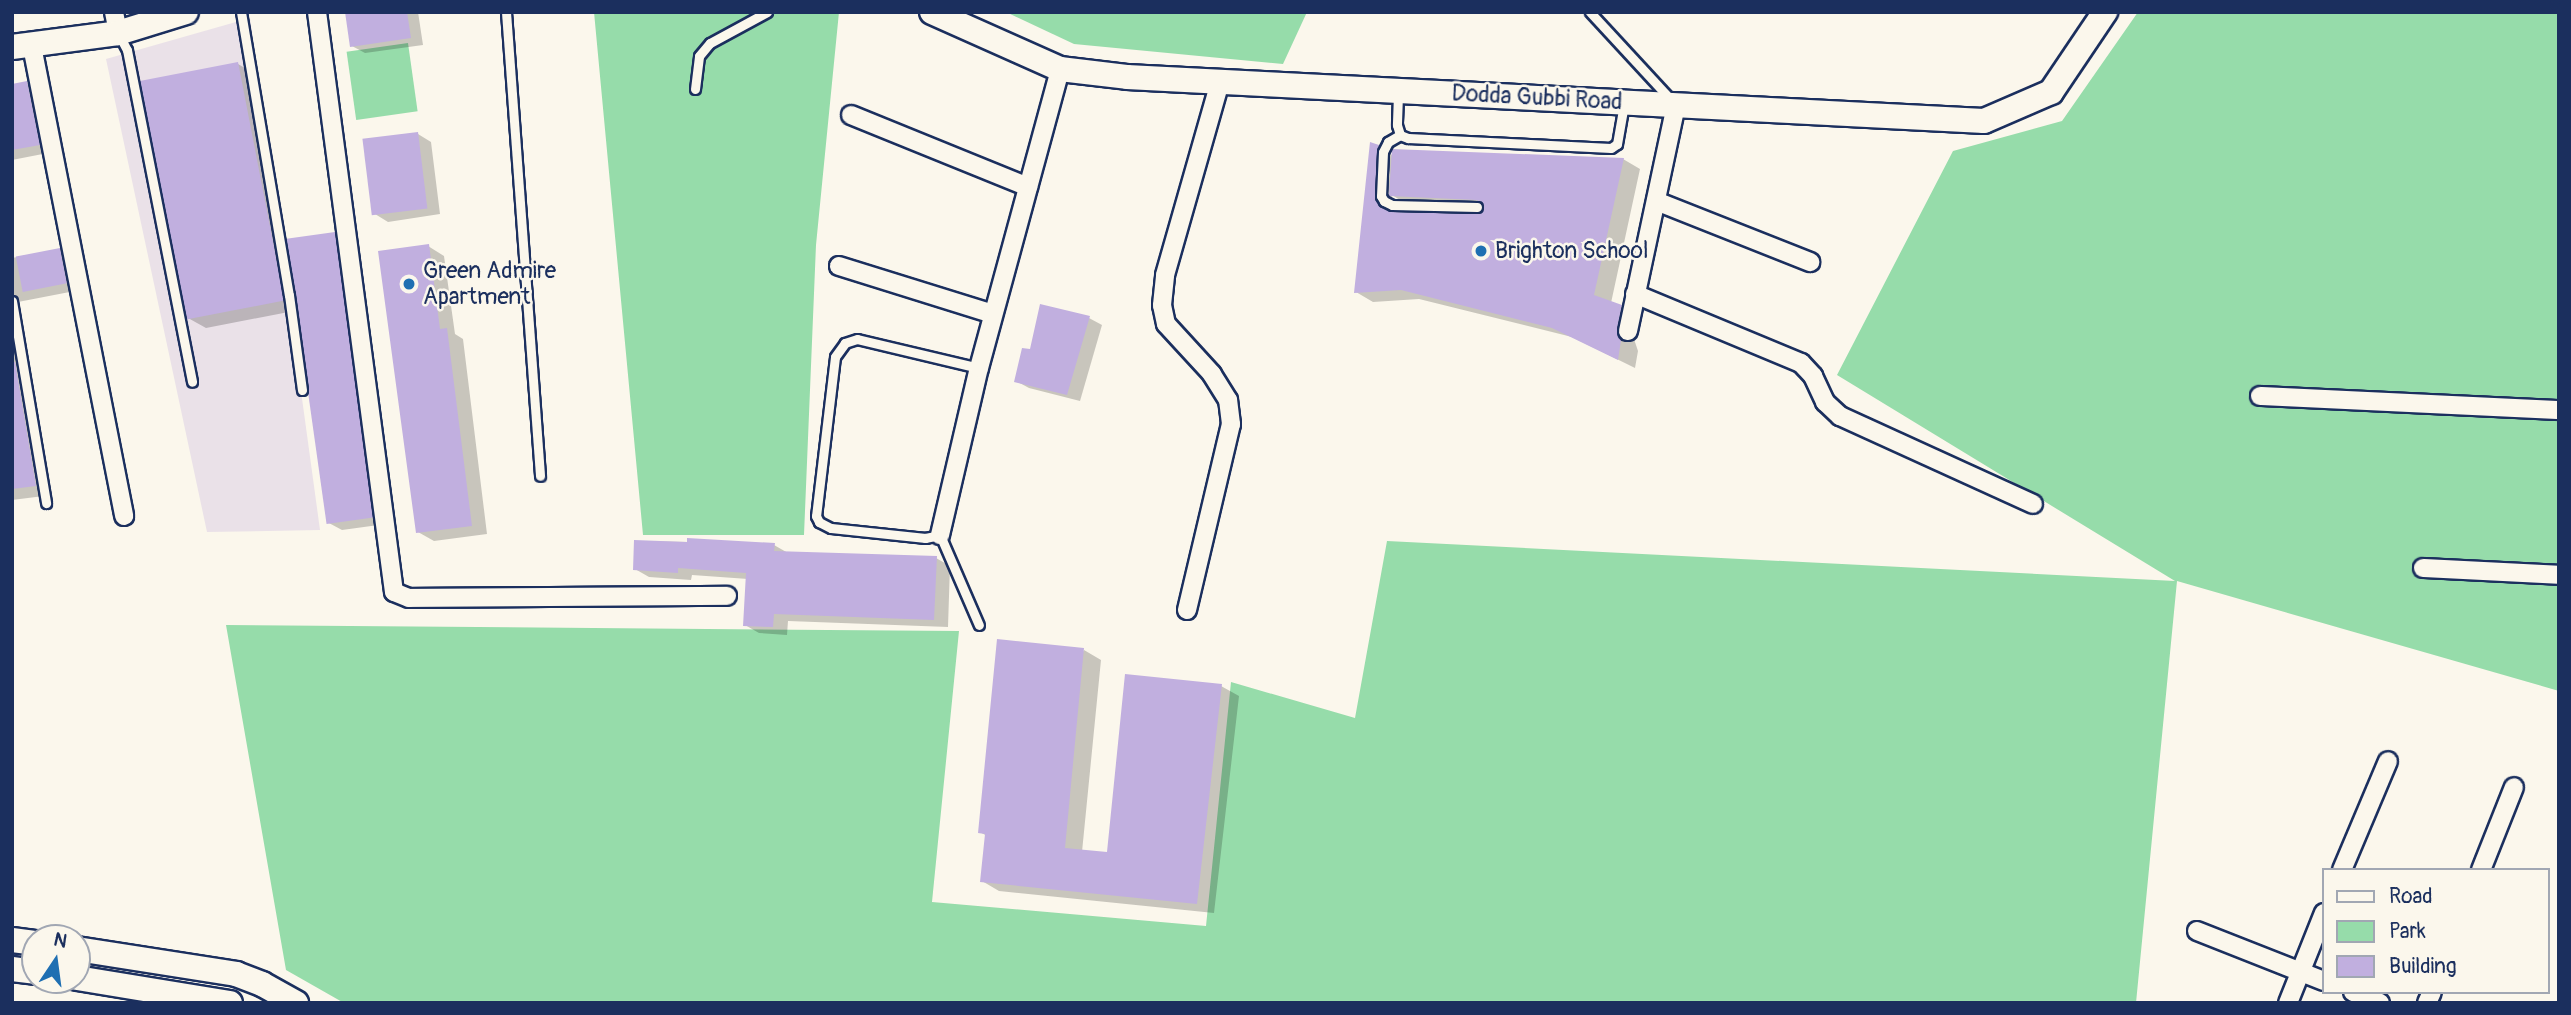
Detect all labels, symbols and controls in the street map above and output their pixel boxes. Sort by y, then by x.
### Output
street label: Dodda Gubbi Road [1451,80,1623,116]
place label: Brighton School [1495,237,1648,265]
marker: Brighton School [1473,243,1489,259]
place label: Green Admire Apartment [423,257,556,311]
marker: Green Admire Apartment [401,276,417,292]
legend [2322,868,2550,994]
text: Road [2389,883,2433,910]
text: Park [2389,918,2426,945]
north arrow [21,924,91,994]
text: N [51,927,69,954]
text: Building [2389,953,2456,980]

